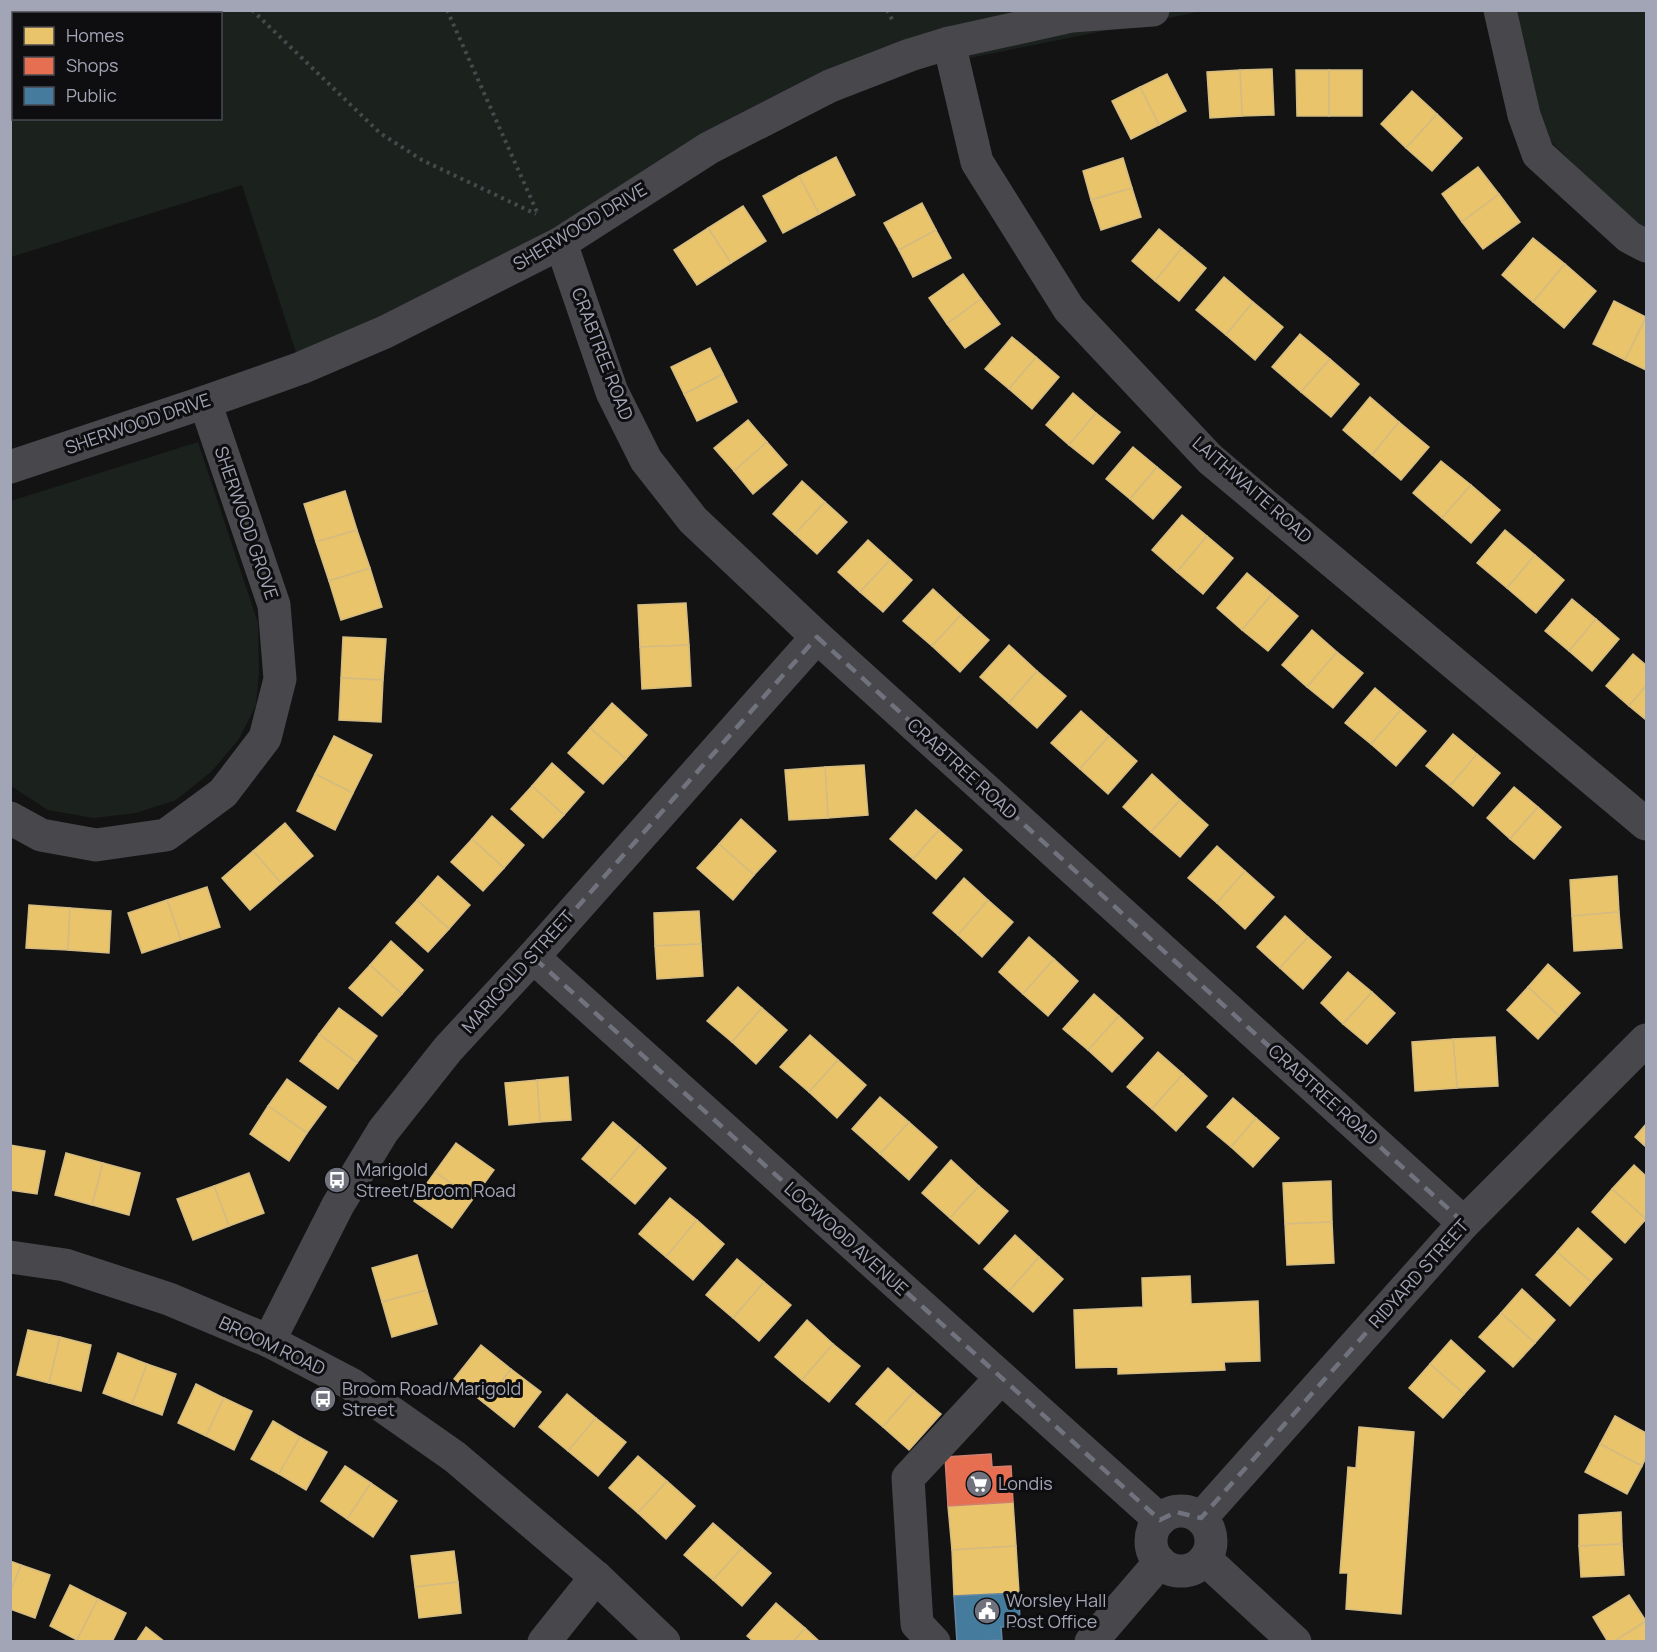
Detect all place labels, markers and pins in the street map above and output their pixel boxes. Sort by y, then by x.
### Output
place label: Marigold Street/Broom Road [356,1157,516,1202]
bus stop icon: Marigold Street/Broom Road [322,1165,352,1195]
place label: Broom Road/Marigold Street [342,1376,521,1421]
bus stop icon: Broom Road/Marigold Street [308,1384,338,1414]
supermarket icon: Londis [964,1469,994,1499]
place label: Londis [998,1471,1053,1495]
place label: Worsley Hall Post Office [1006,1588,1106,1633]
public building icon: Worsley Hall Post Office [972,1596,1002,1626]

